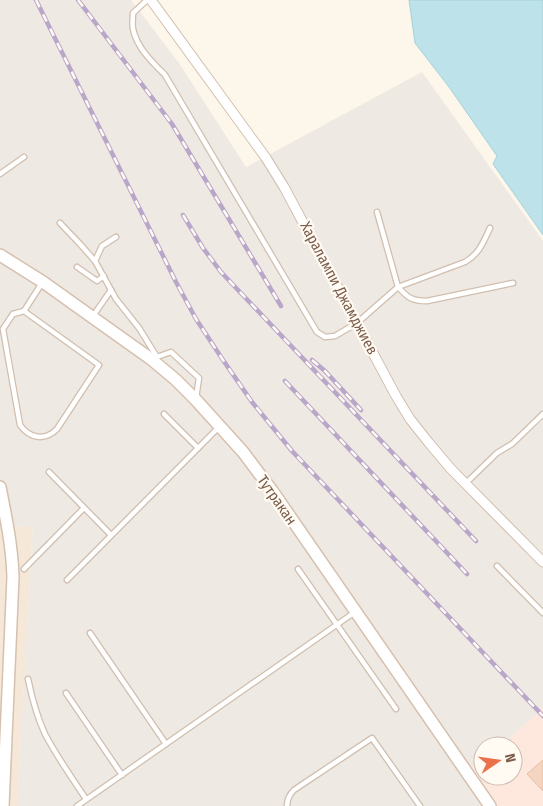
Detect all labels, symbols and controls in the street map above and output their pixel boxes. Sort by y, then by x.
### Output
street label: Харалампи Джамджиев [296,219,382,357]
street label: Тутракан [253,472,301,528]
north arrow [473,736,523,786]
text: N [501,752,519,764]

